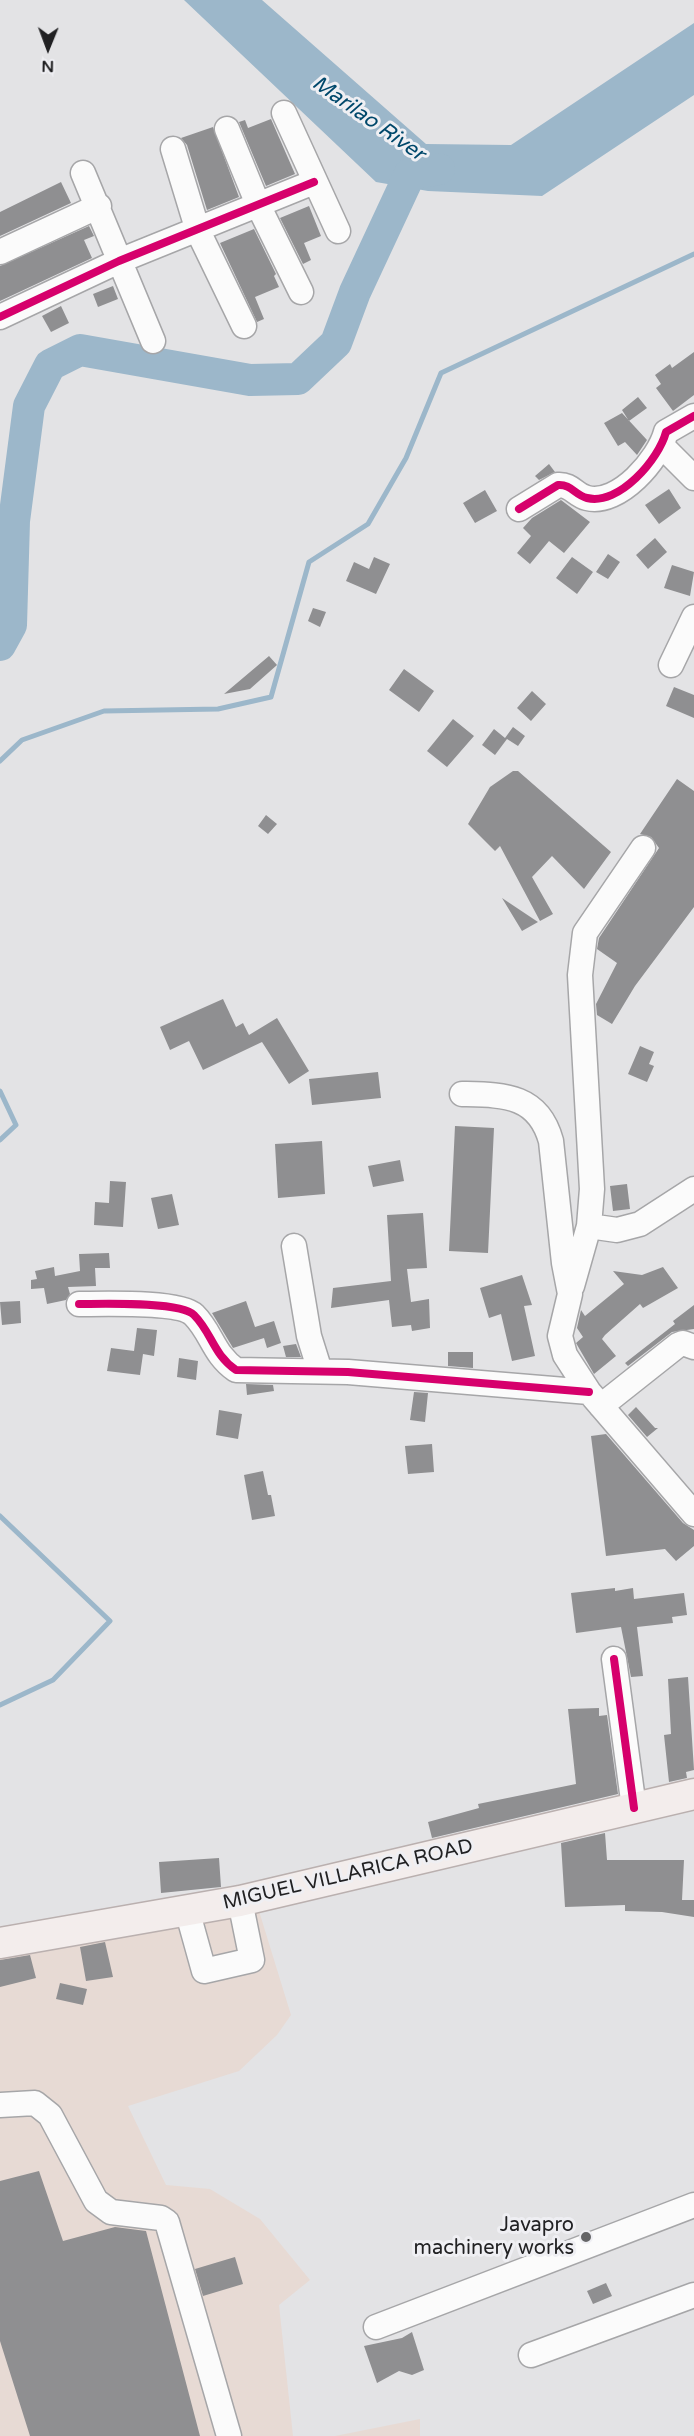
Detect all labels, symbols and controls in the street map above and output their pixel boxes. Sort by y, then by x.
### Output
north arrow [18,18,78,78]
text: N [41,56,54,76]
water label: Marilao River [307,71,429,167]
street label: MIGUEL VILLARICA ROAD [221,1835,475,1915]
place label: Javapro machinery works [414,2214,574,2261]
marker: Javapro machinery works [579,2230,593,2244]

